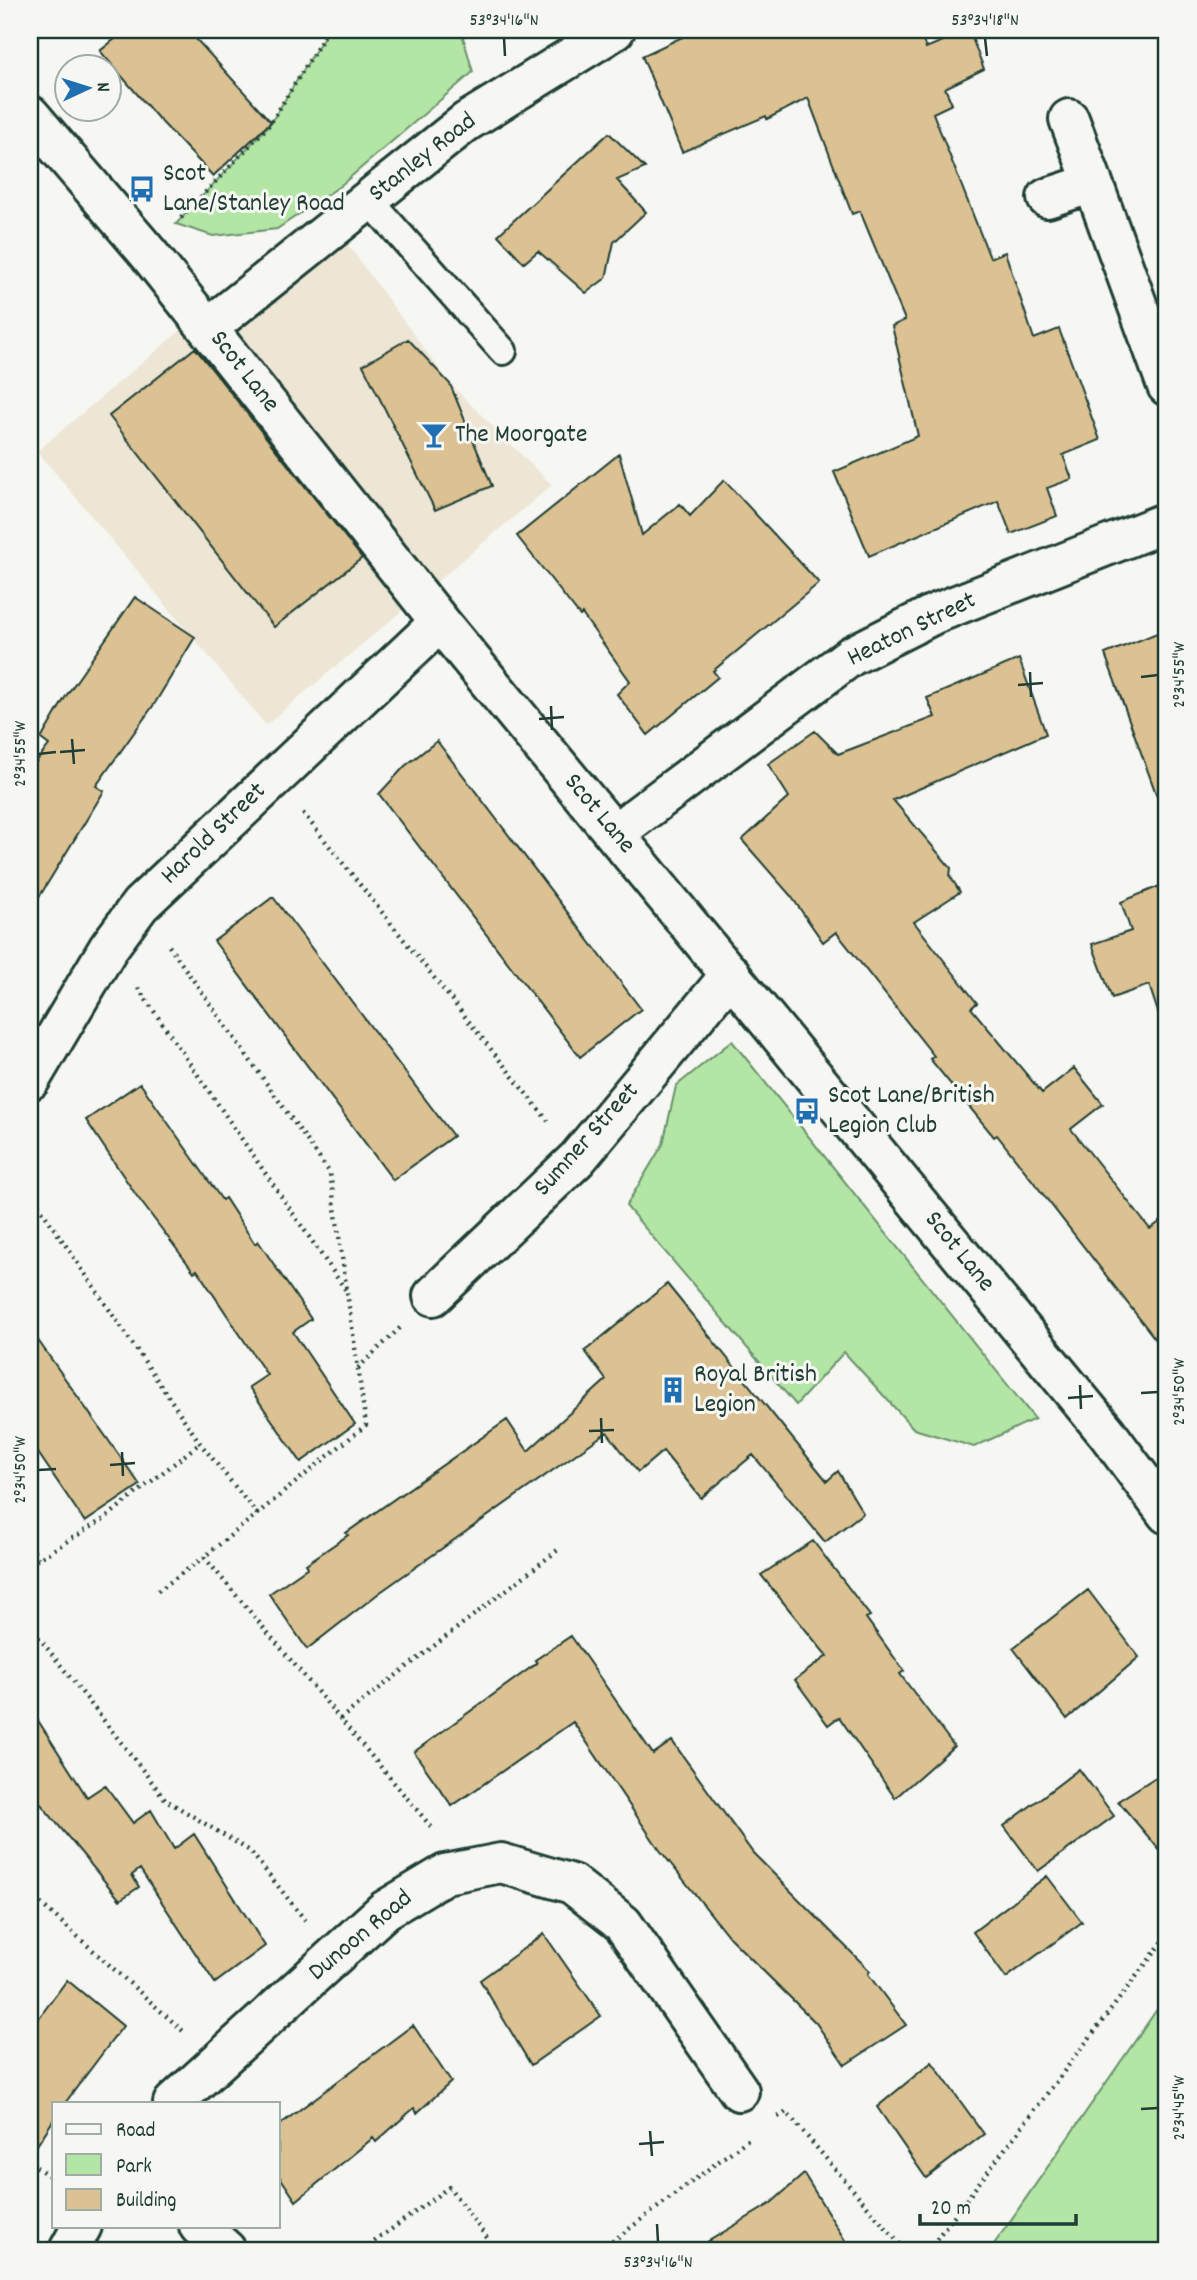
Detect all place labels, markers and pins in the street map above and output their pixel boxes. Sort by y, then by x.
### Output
place label: Scot Lane/Stanley Road [163,156,345,223]
bus stop icon: Scot Lane/Stanley Road [127,174,157,204]
place label: The Moorgate [455,417,587,454]
bar icon: The Moorgate [419,420,449,450]
place label: Scot Lane/British Legion Club [828,1078,995,1145]
bus stop icon: Scot Lane/British Legion Club [792,1096,822,1126]
place label: Royal British Legion [694,1357,817,1424]
building icon: Royal British Legion [658,1375,688,1405]

